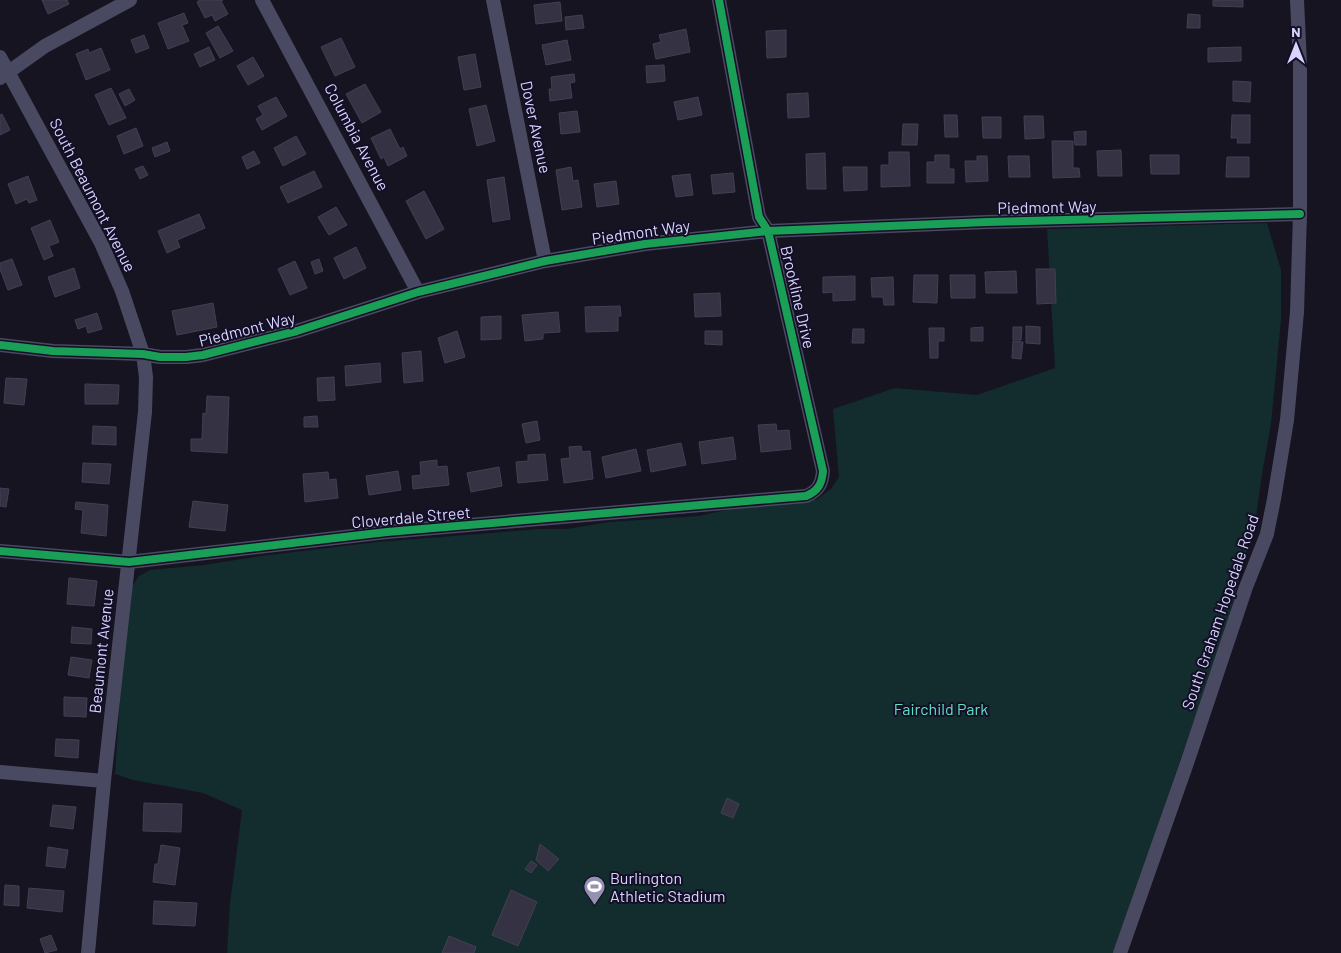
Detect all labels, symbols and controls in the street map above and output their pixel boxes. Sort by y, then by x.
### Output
north arrow [1271,20,1321,70]
text: N [1291,23,1301,40]
street label: Dover Avenue [517,79,556,175]
street label: Columbia Avenue [321,80,394,194]
street label: South Beaumont Avenue [46,115,140,275]
street label: Piedmont Way [997,196,1097,217]
street label: Piedmont Way [591,215,692,248]
street label: Brookline Drive [777,244,820,350]
street label: Piedmont Way [197,307,298,350]
street label: Cloverdale Street [351,502,471,531]
street label: South Graham Hopedale Road [1177,512,1262,712]
street label: Beaumont Avenue [84,588,117,714]
park label: Fairchild Park [894,699,988,718]
place label: Burlington Athletic Stadium [610,868,725,905]
sports icon: Burlington Athletic Stadium [582,875,606,906]

